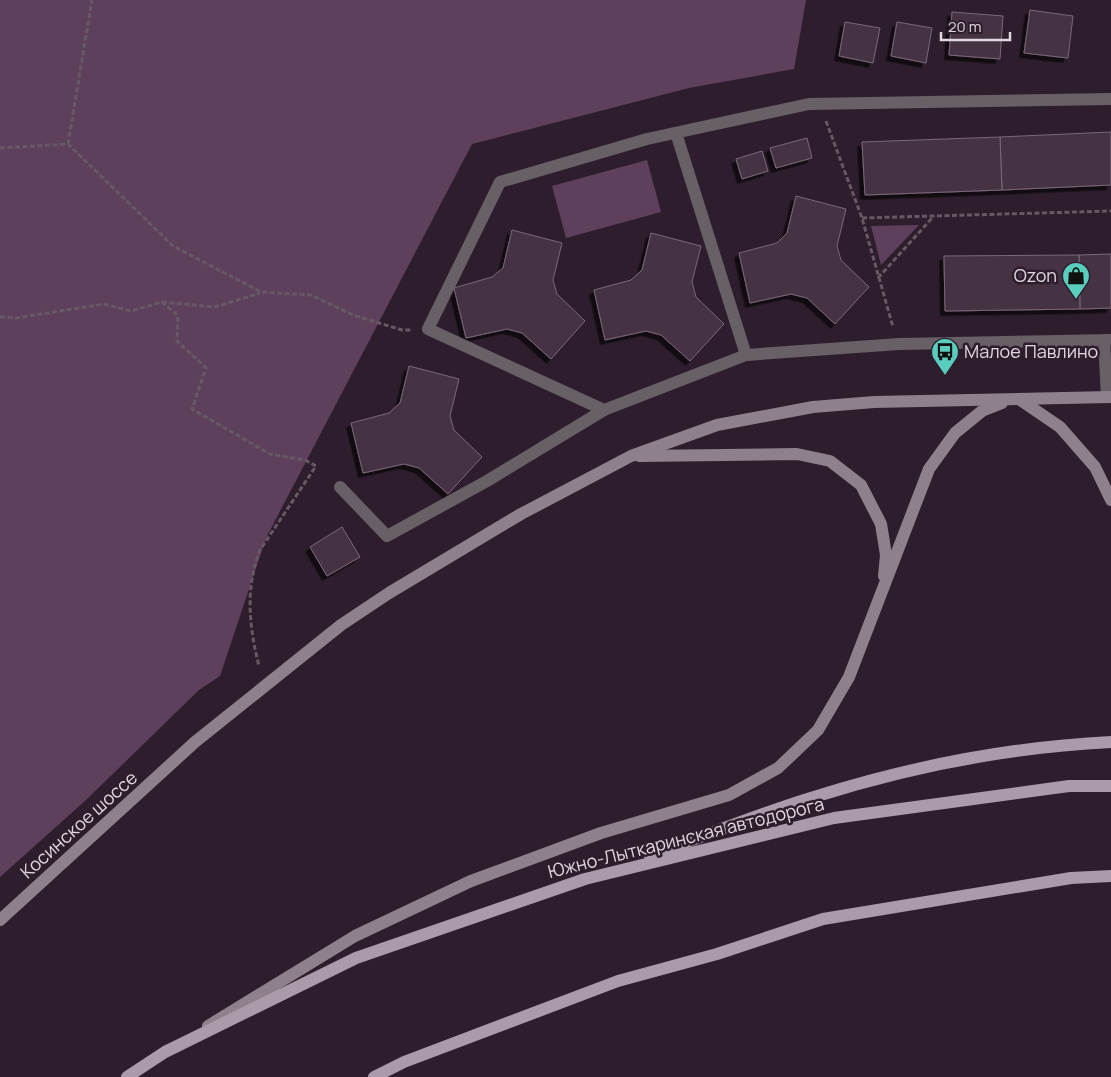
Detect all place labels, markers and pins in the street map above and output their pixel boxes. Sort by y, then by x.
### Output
shop icon: Ozon [1061,261,1091,300]
place label: Ozon [1014,263,1057,287]
bus stop icon: Малое Павлино [930,337,960,376]
place label: Малое Павлино [964,339,1098,363]

